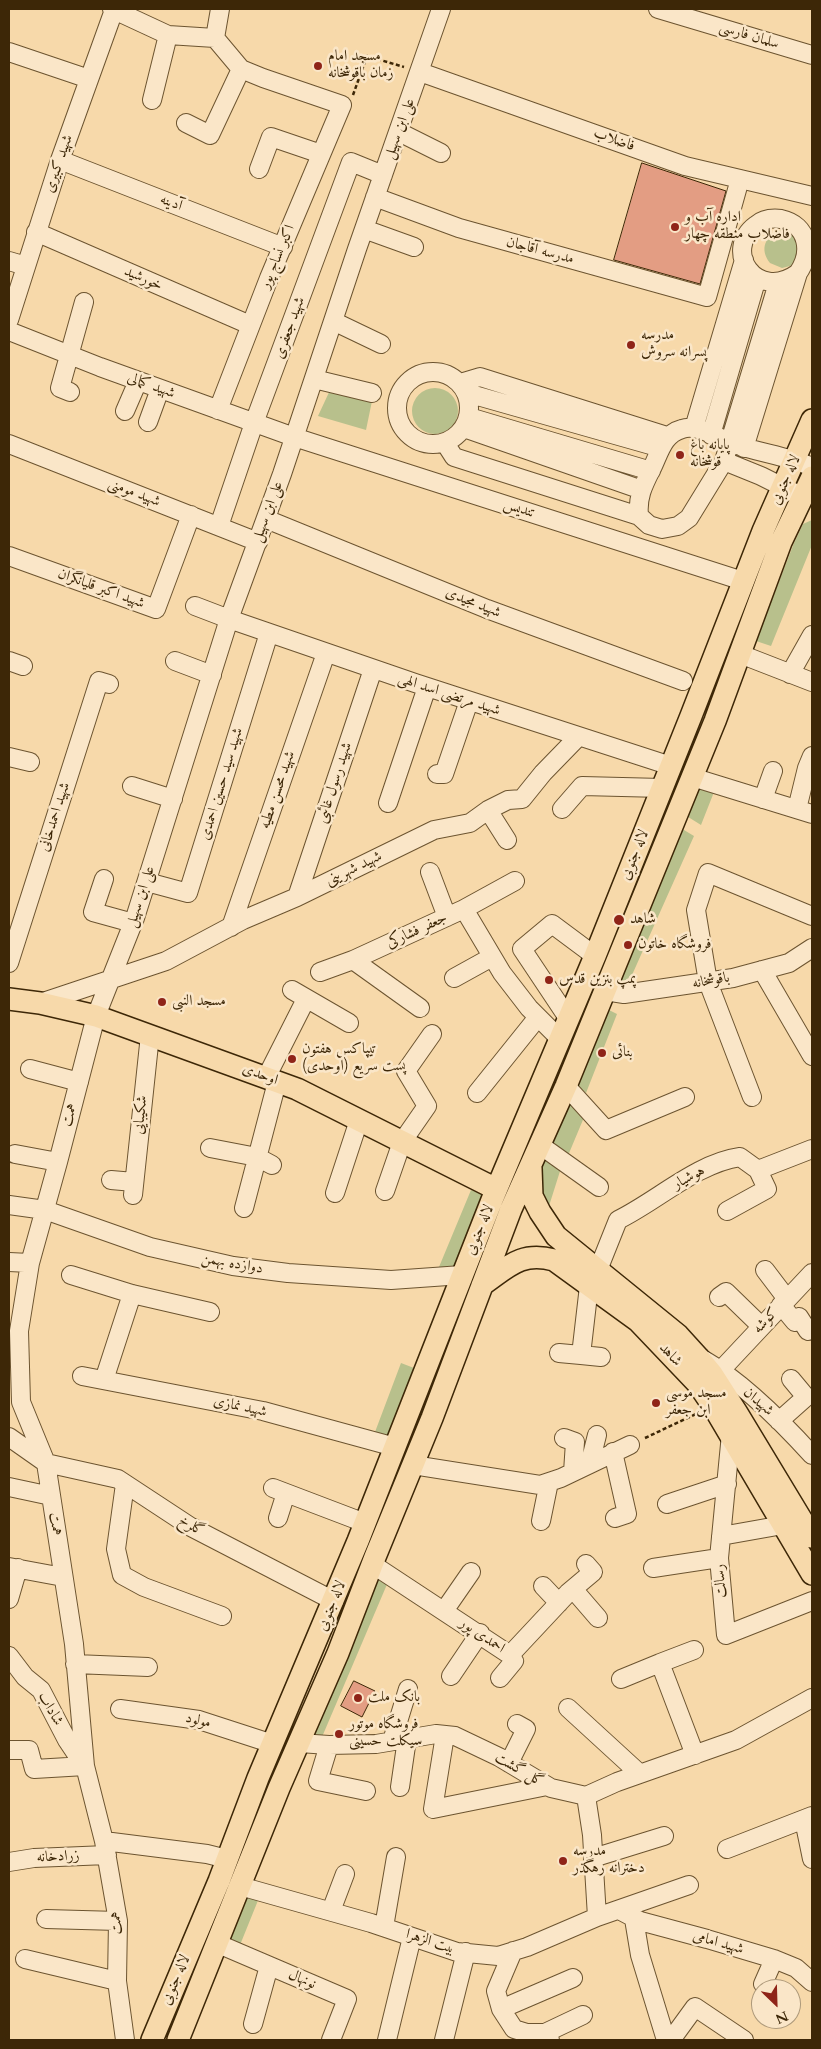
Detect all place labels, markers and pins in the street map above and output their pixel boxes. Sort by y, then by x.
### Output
place label: مسجد امام زمان باقوشخانه [328,48,393,83]
marker: مسجد امام زمان باقوشخانه [312,60,324,72]
place label: اداره آب و فاضلاب منطقه چهار [685,209,790,244]
marker: اداره آب و فاضلاب منطقه چهار [669,221,681,233]
place label: مدرسه پسرانه سروش [641,327,707,362]
marker: مدرسه پسرانه سروش [625,339,637,351]
place label: پایانه باغ قوشخانه [690,437,730,472]
marker: پایانه باغ قوشخانه [674,449,686,461]
place label: شاهد [630,911,656,929]
marker: شاهد [612,913,626,927]
place label: فروشگاه خاتون [638,936,712,954]
marker: فروشگاه خاتون [622,939,634,951]
place label: پمپ بنزین قدس [559,971,636,989]
marker: پمپ بنزین قدس [543,974,555,986]
place label: مسجد النبی [172,993,226,1011]
marker: مسجد النبی [156,996,168,1008]
place label: تیپاکس هفتون (اوحدی) پست سریع [302,1041,406,1076]
place label: بنائی [612,1044,633,1062]
marker: بنائی [596,1047,608,1059]
marker: تیپاکس هفتون (اوحدی) پست سریع [286,1053,298,1065]
place label: مسجد موسی ابن جعفر [666,1385,727,1420]
marker: مسجد موسی ابن جعفر [650,1397,662,1409]
place label: بانک ملت [368,1689,420,1707]
marker: بانک ملت [352,1692,364,1704]
place label: فروشگاه موتور سیکلت حسینی [349,1716,422,1751]
marker: فروشگاه موتور سیکلت حسینی [333,1728,345,1740]
place label: مدرسه دخترانه رهگذر [573,1843,645,1878]
marker: مدرسه دخترانه رهگذر [557,1855,569,1867]

